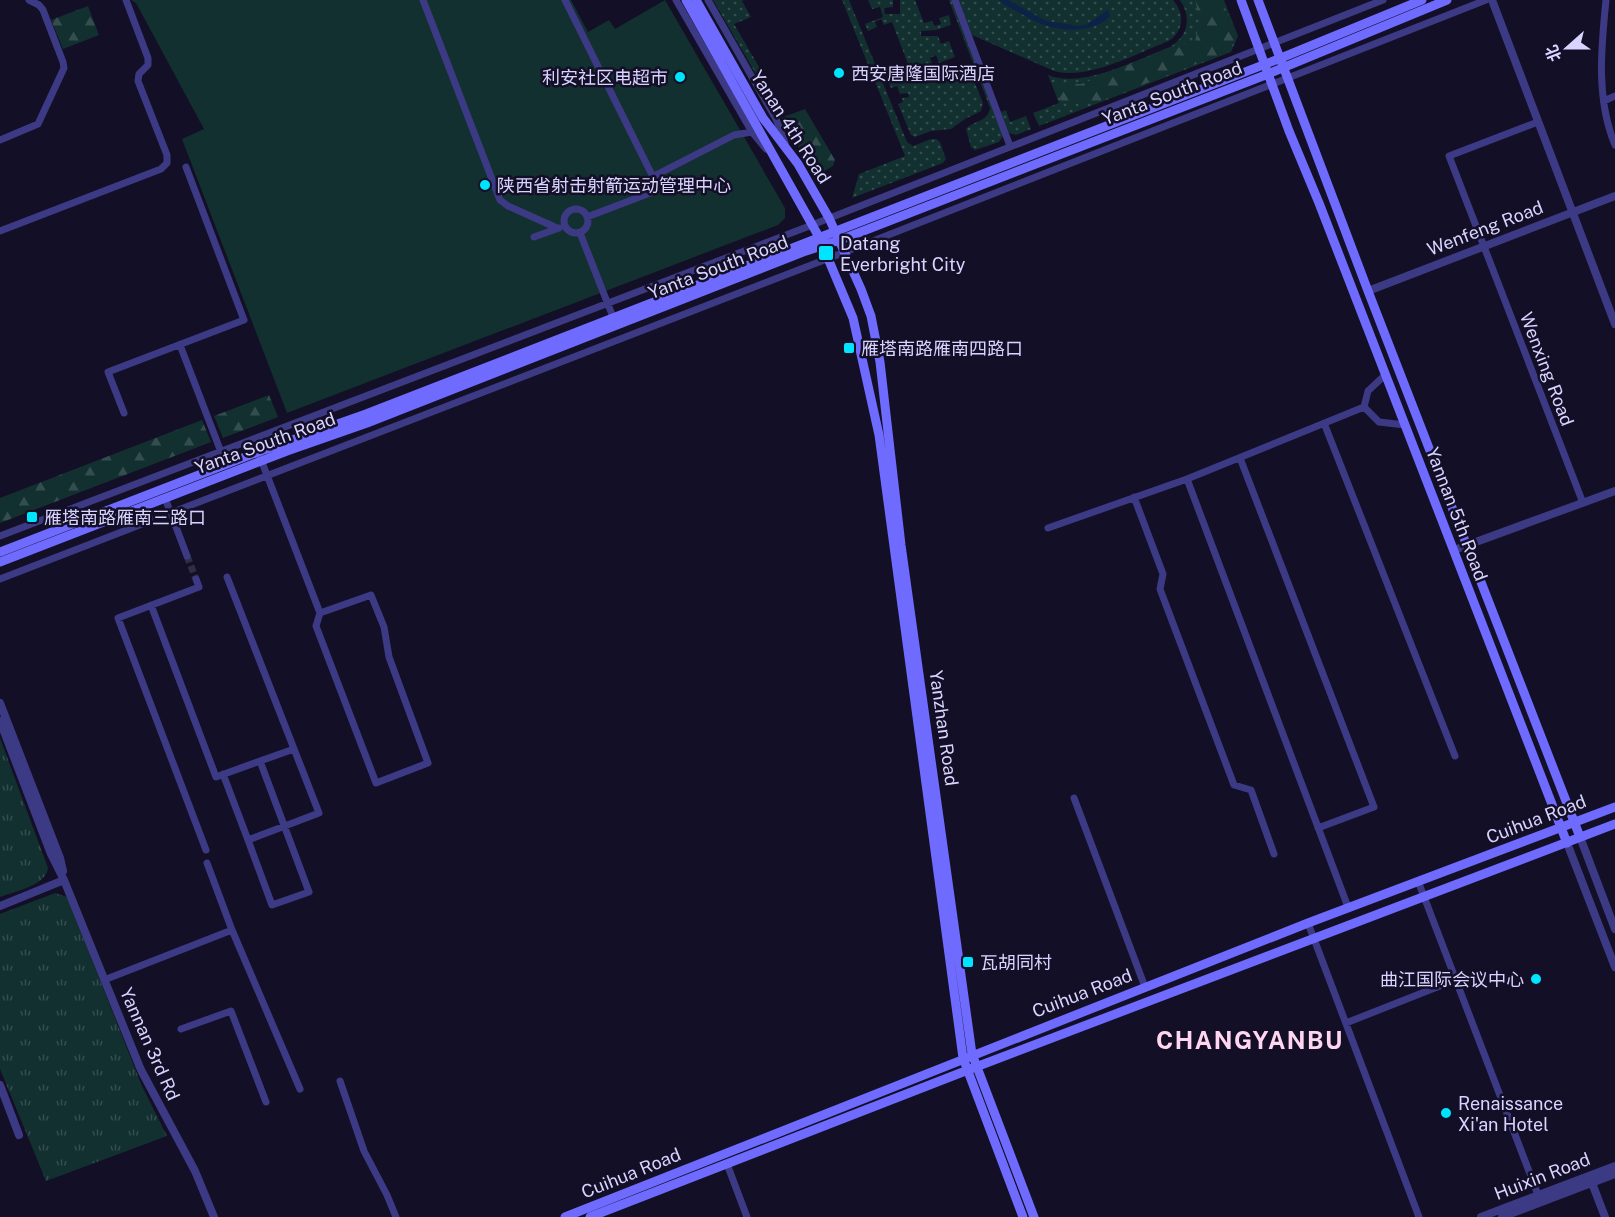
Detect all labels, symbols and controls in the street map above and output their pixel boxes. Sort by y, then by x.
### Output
north arrow [1537,18,1597,78]
text: 北 [1542,42,1565,64]
street label: Yanta South Road [1099,57,1245,129]
place label: 西安唐隆国际酒店 [851,63,995,84]
marker: 西安唐隆国际酒店 [832,66,846,80]
place label: 利安社区电超市 [542,67,668,88]
street label: Yanan 4th Road [747,67,835,187]
marker: 利安社区电超市 [673,70,687,84]
place label: 陕西省射击射箭运动管理中心 [497,175,731,196]
marker: 陕西省射击射箭运动管理中心 [478,178,492,192]
street label: Wenfeng Road [1424,196,1546,260]
street label: Yanta South Road [645,231,791,303]
place label: Datang Everbright City [840,233,966,275]
marker: Datang Everbright City [817,244,835,262]
street label: Wenxing Road [1516,309,1578,429]
place label: 雁塔南路雁南四路口 [861,338,1023,359]
marker: 雁塔南路雁南四路口 [842,341,856,355]
street label: Yanta South Road [192,408,338,478]
street label: Yannan 5th Road [1422,444,1492,584]
place label: 雁塔南路雁南三路口 [44,507,206,528]
marker: 雁塔南路雁南三路口 [25,510,39,524]
street label: Yanzhan Road [926,669,962,787]
street label: Cuihua Road [1483,790,1589,848]
place label: 瓦胡同村 [980,952,1052,973]
marker: 瓦胡同村 [961,955,975,969]
street label: Cuihua Road [1029,964,1135,1022]
place label: 曲江国际会议中心 [1380,969,1524,990]
marker: 曲江国际会议中心 [1529,972,1543,986]
street label: Yannan 3rd Rd [116,984,184,1104]
district label: CHANGYANBU [1156,1026,1344,1054]
place label: Renaissance Xi'an Hotel [1458,1093,1563,1135]
marker: Renaissance Xi'an Hotel [1439,1106,1453,1120]
street label: Cuihua Road [578,1144,684,1202]
street label: Huixin Road [1491,1148,1593,1204]

